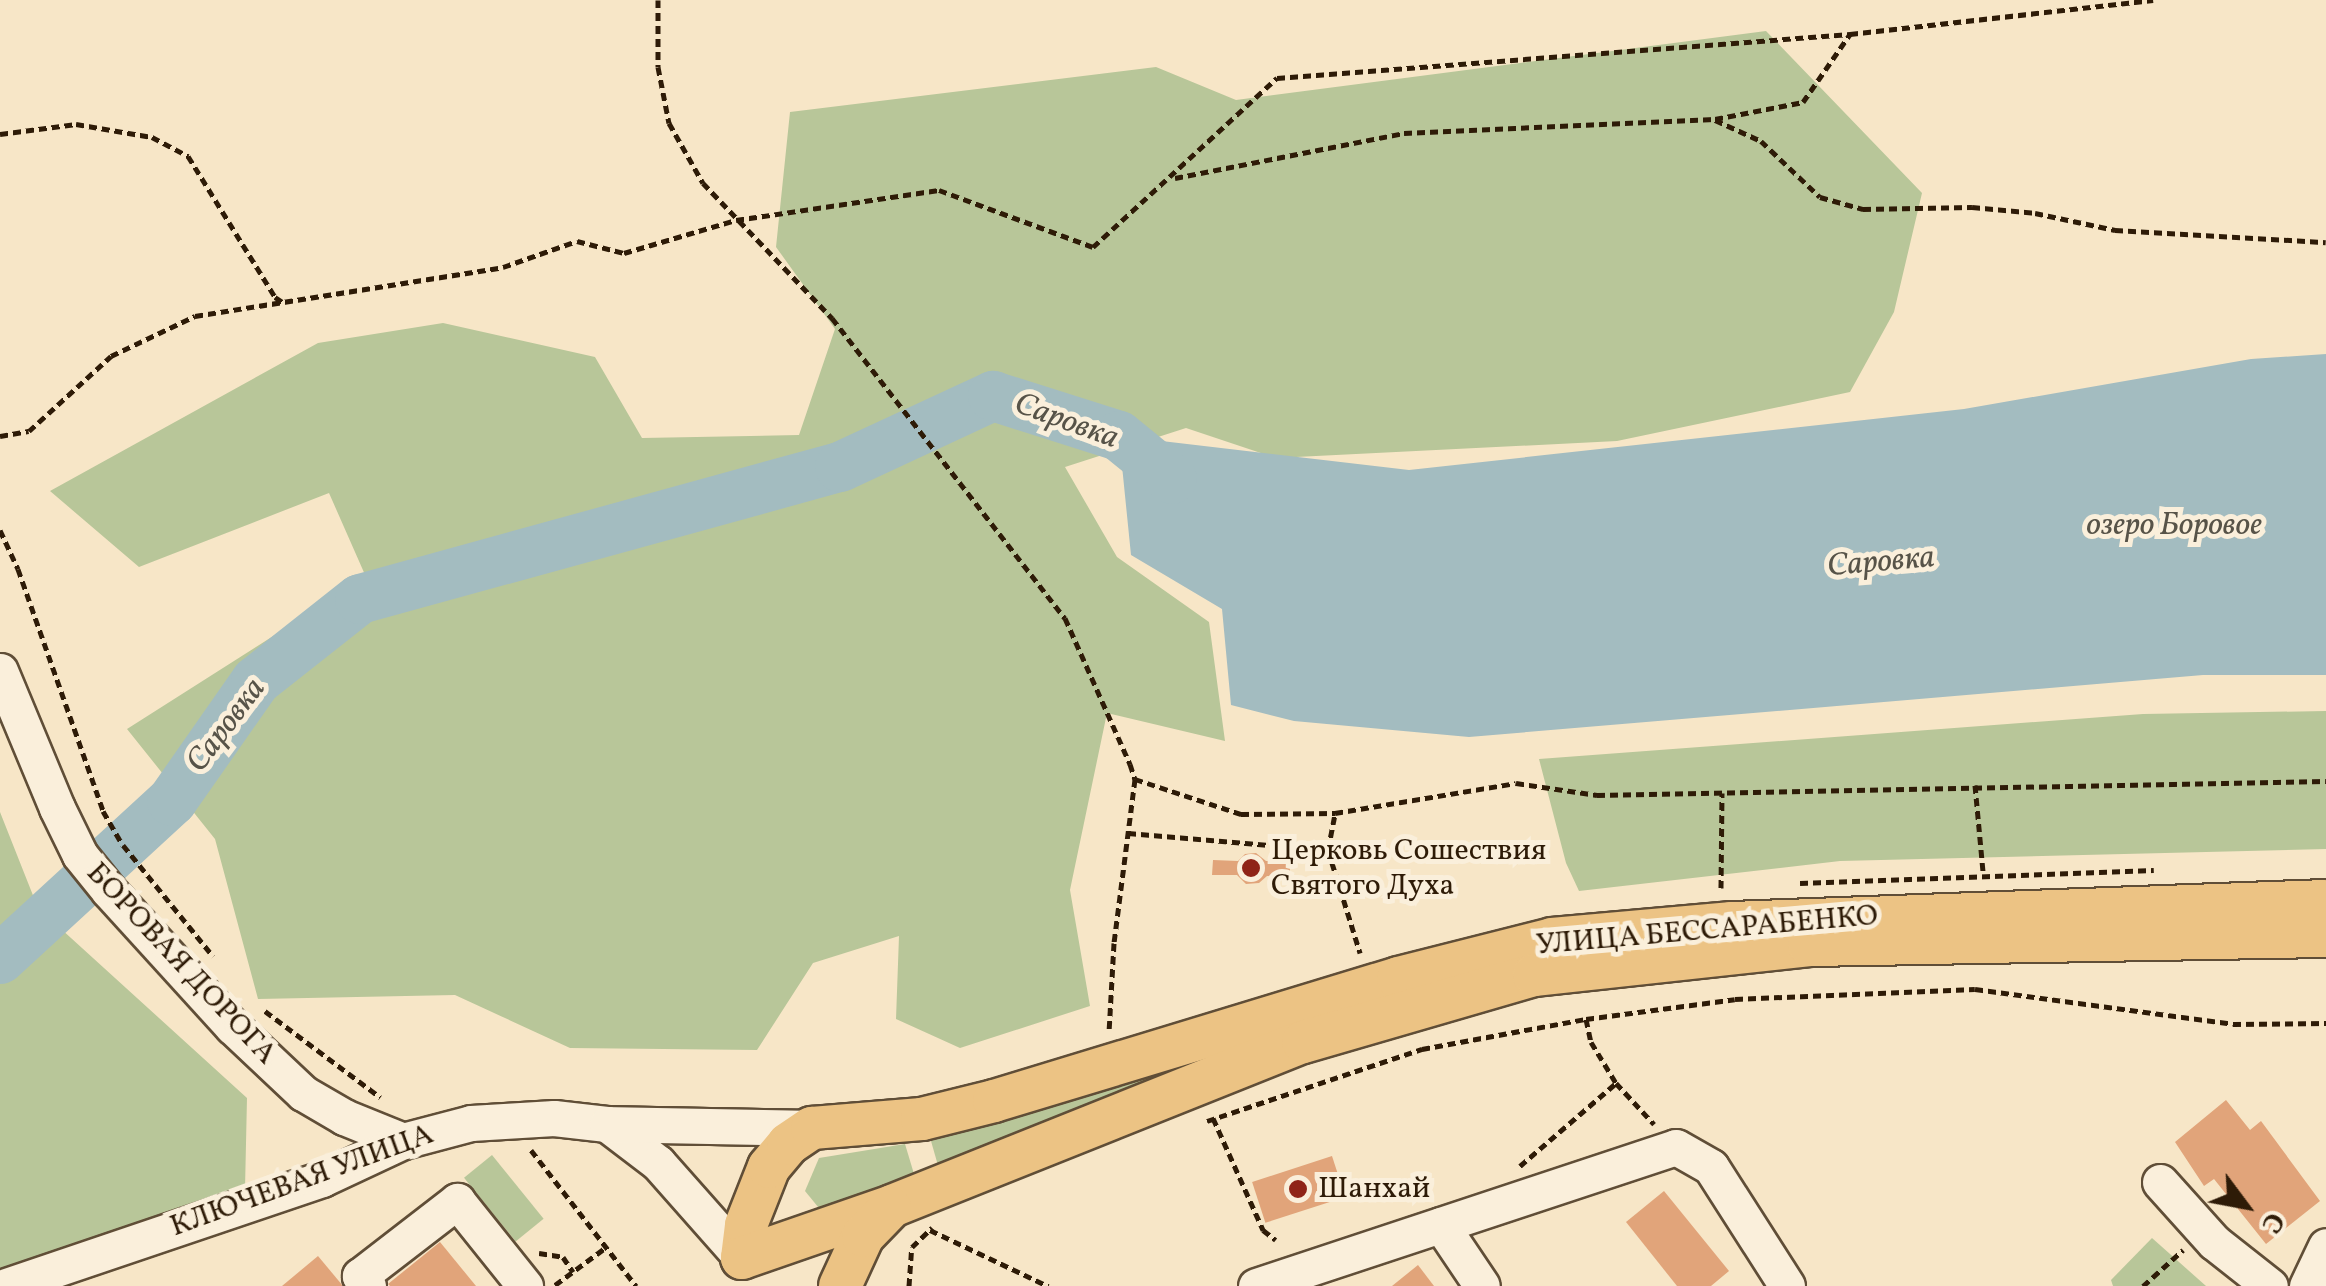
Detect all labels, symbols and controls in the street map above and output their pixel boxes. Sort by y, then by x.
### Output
water label: Саровка [1009,385,1123,459]
water label: озеро Боровое [2086,507,2262,545]
water label: Саровка [1826,539,1936,587]
water label: Саровка [179,671,275,781]
place label: Церковь Сошествия Святого Духа [1271,833,1546,904]
street label: БОРОВАЯ ДОРОГА [78,856,284,1072]
marker: Церковь Сошествия Святого Духа [1240,857,1262,879]
street label: УЛИЦА БЕССАРАБЕНКО [1535,898,1879,964]
street label: КЛЮЧЕВАЯ УЛИЦА [165,1117,439,1245]
north arrow [2196,1156,2296,1256]
place label: Шанхай [1318,1171,1430,1207]
marker: Шанхай [1287,1178,1309,1200]
text: С [2251,1204,2293,1240]

